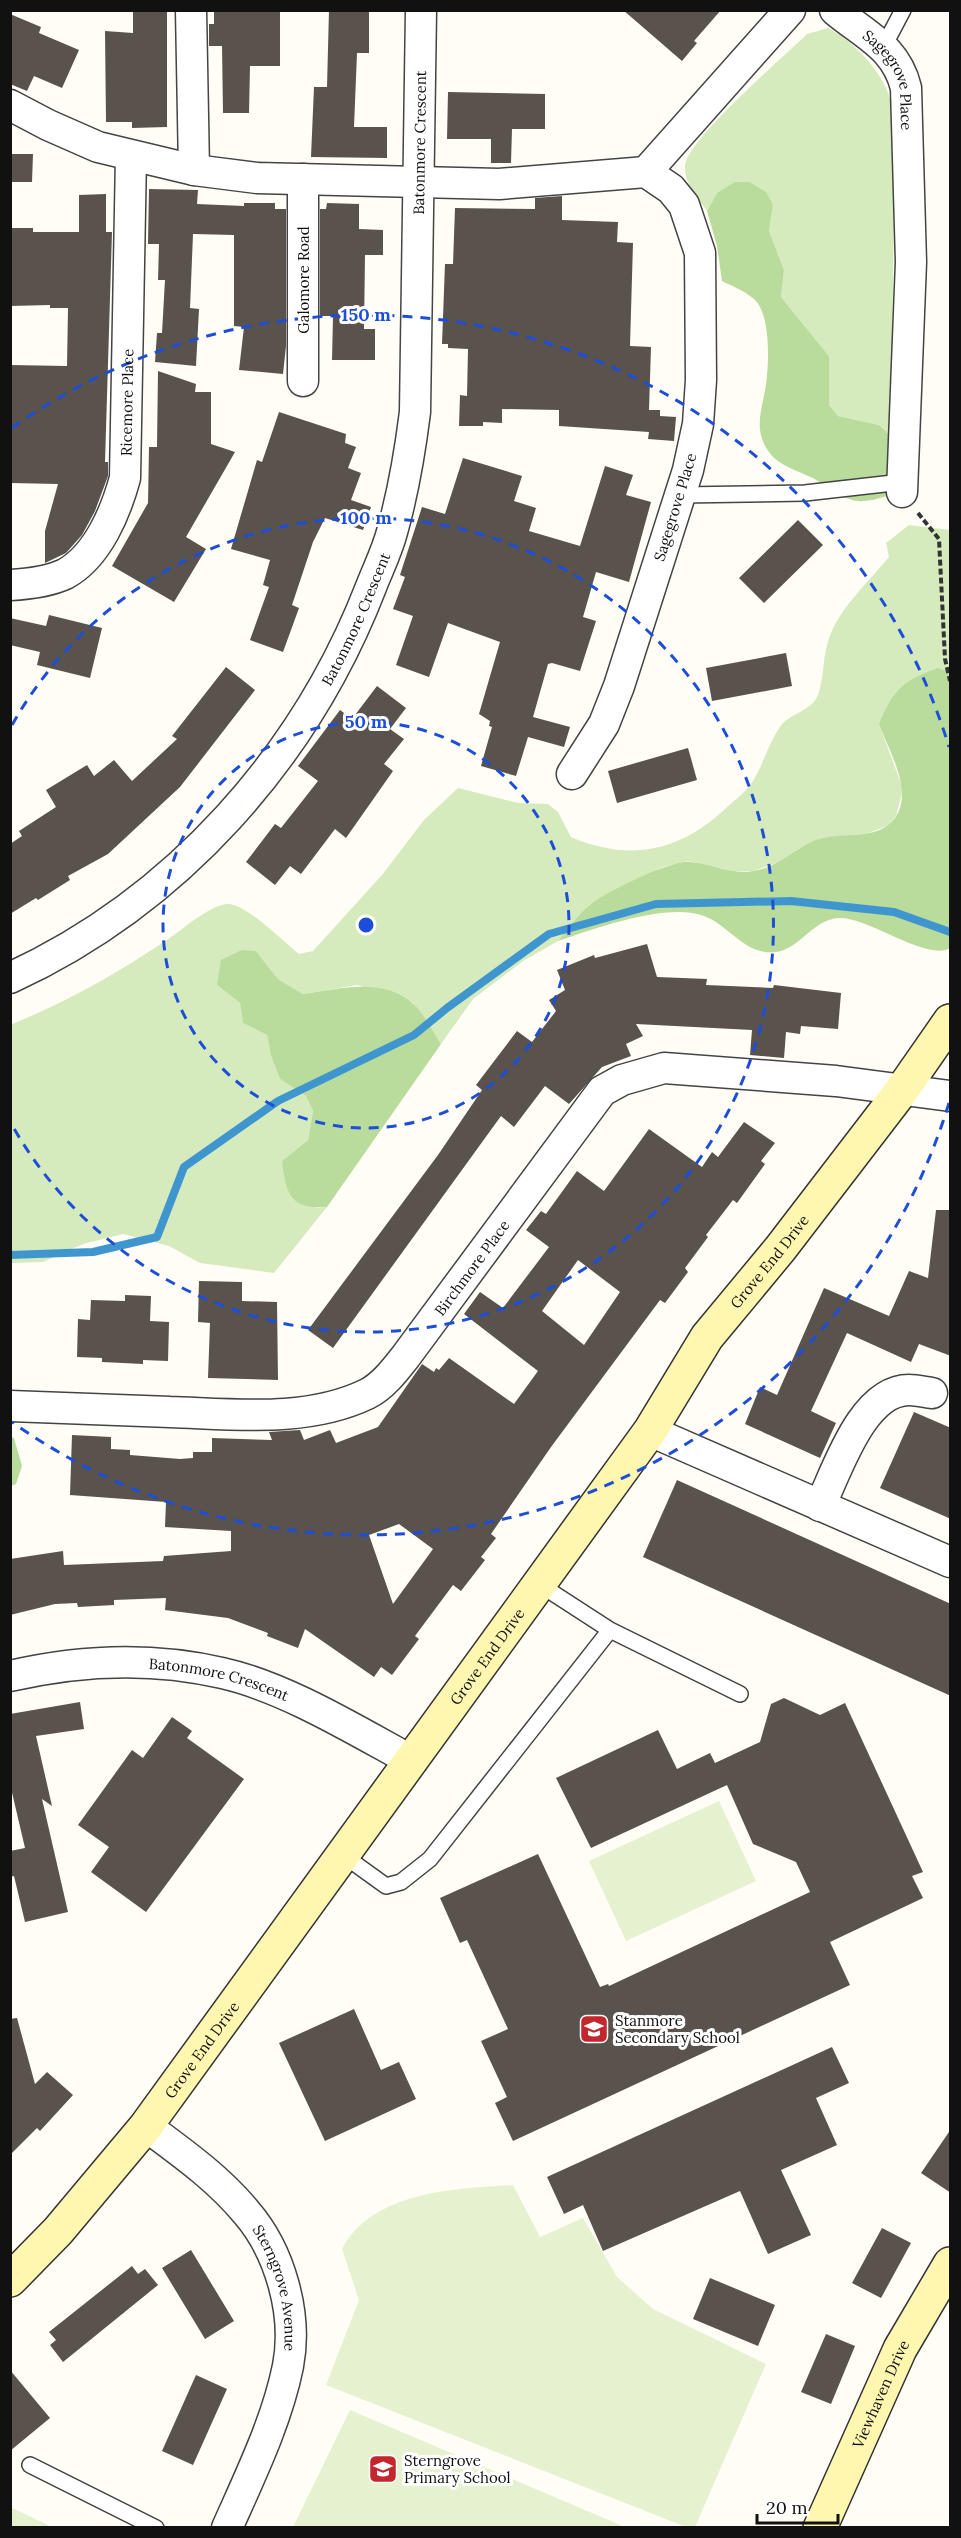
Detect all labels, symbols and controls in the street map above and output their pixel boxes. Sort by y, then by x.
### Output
street label: Sagegrove Place [859,25,917,130]
street label: Batonmore Crescent [408,70,430,215]
street label: Galomore Road [294,226,313,334]
text: 150 m [341,303,391,326]
street label: Ricemore Place [116,349,137,456]
street label: Sagegrove Place [649,450,701,564]
text: 100 m [340,506,392,529]
street label: Batonmore Crescent [317,549,394,689]
text: 50 m [345,710,388,733]
centre of rings [356,915,376,935]
street label: Grove End Drive [725,1211,813,1312]
street label: Birchmore Place [430,1216,513,1319]
street label: Grove End Drive [445,1604,528,1708]
street label: Batonmore Crescent [148,1653,292,1705]
street label: Grove End Drive [160,1997,243,2102]
place label: Stanmore Secondary School [615,2011,740,2047]
school or university icon: Stanmore Secondary School [578,2013,610,2045]
street label: Sterngrove Avenue [249,2221,300,2352]
street label: Viewhaven Drive [847,2336,913,2452]
place label: Sterngrove Primary School [404,2451,511,2487]
school or university icon: Sterngrove Primary School [367,2453,399,2485]
scale bar [757,2487,838,2525]
text: 20 m [766,2496,808,2519]

